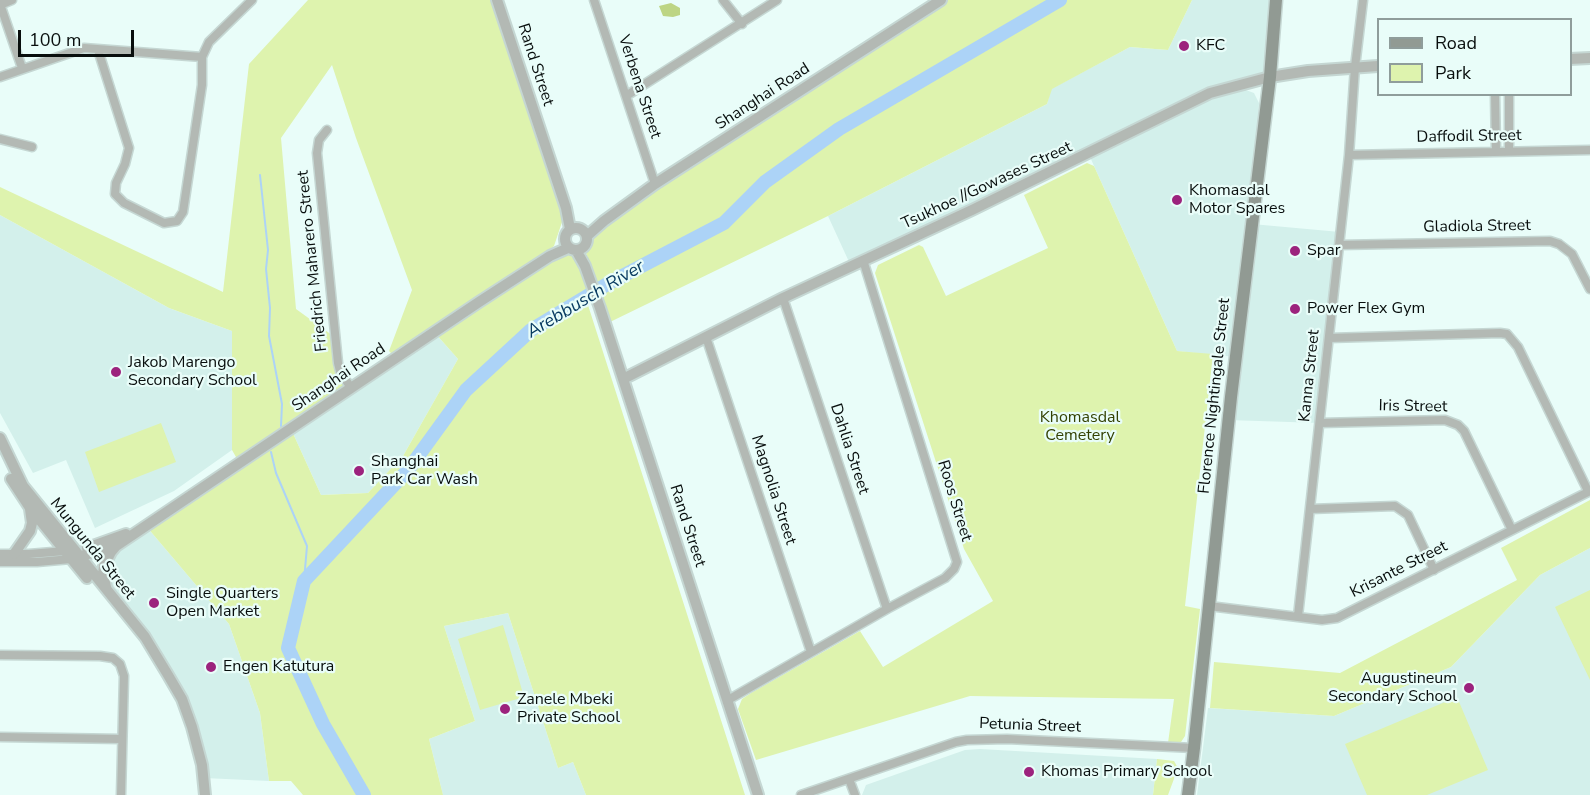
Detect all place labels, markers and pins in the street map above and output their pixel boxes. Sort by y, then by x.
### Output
place label: KFC [1196,36,1225,56]
marker: KFC [1177,39,1191,53]
place label: Khomasdal Motor Spares [1189,181,1285,219]
marker: Khomasdal Motor Spares [1170,193,1184,207]
place label: Spar [1307,241,1340,261]
marker: Spar [1288,244,1302,258]
place label: Power Flex Gym [1307,299,1425,319]
marker: Power Flex Gym [1288,302,1302,316]
place label: Jakob Marengo Secondary School [128,353,257,391]
marker: Jakob Marengo Secondary School [109,365,123,379]
place label: Shanghai Park Car Wash [371,452,478,490]
marker: Shanghai Park Car Wash [352,464,366,478]
place label: Single Quarters Open Market [166,584,279,622]
marker: Single Quarters Open Market [147,596,161,610]
place label: Engen Katutura [223,657,334,677]
marker: Engen Katutura [204,660,218,674]
place label: Augustineum Secondary School [1328,669,1457,707]
marker: Augustineum Secondary School [1462,681,1476,695]
place label: Zanele Mbeki Private School [517,690,620,728]
marker: Zanele Mbeki Private School [498,702,512,716]
place label: Khomas Primary School [1041,762,1212,782]
marker: Khomas Primary School [1022,765,1036,779]

